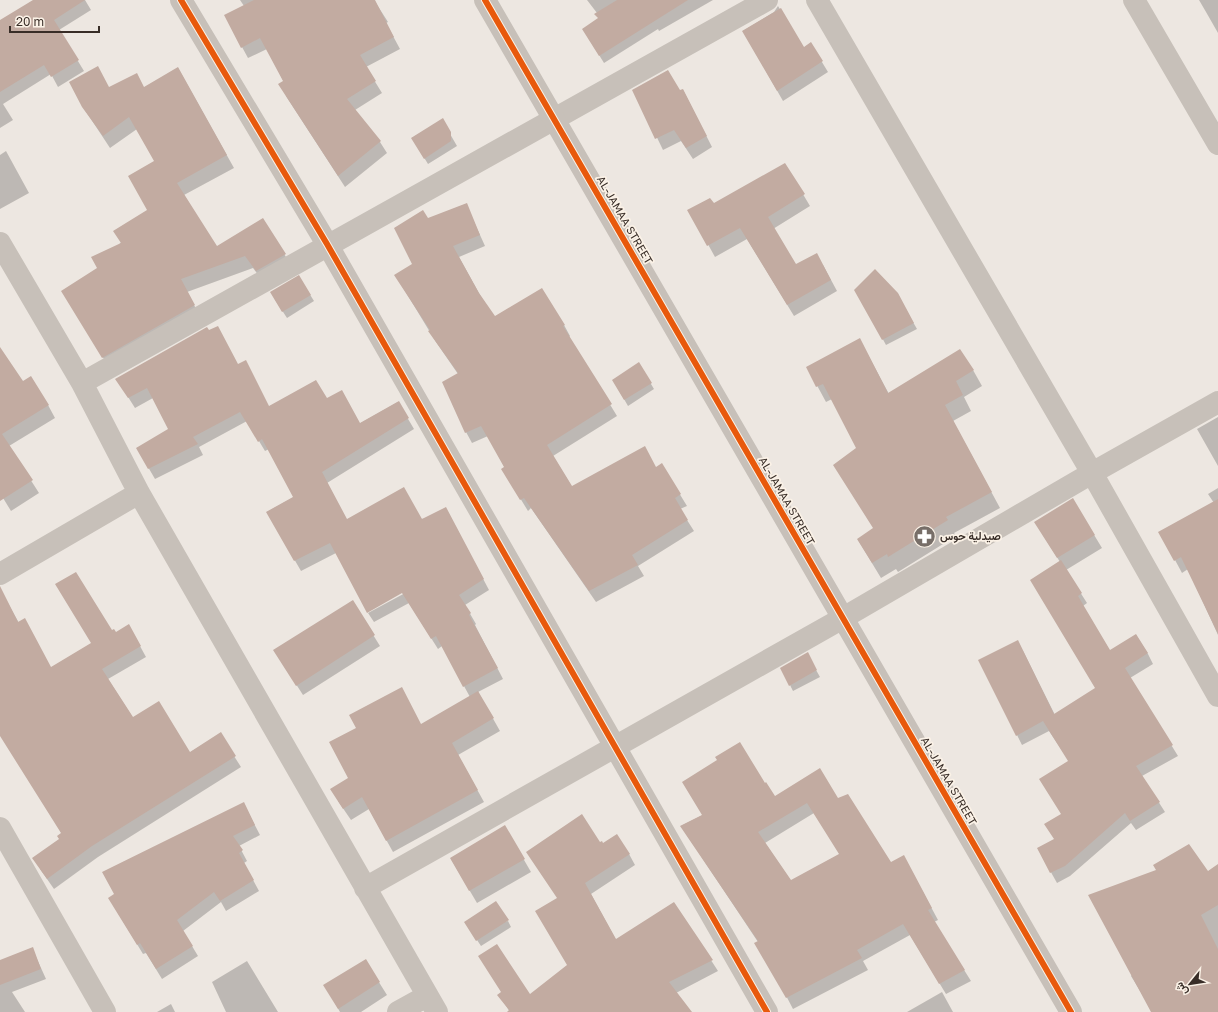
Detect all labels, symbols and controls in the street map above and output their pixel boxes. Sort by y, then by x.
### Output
scale bar [10,8,99,34]
text: 20 m [16,14,44,29]
street label: AL-JAMAA STREET [595,173,656,266]
street label: AL-JAMAA STREET [757,454,818,547]
pharmacy icon: صيدلية حوس [912,523,938,549]
place label: صيدلية حوس [940,529,1001,543]
street label: AL-JAMAA STREET [919,734,980,827]
north arrow [1170,964,1210,1004]
text: ش [1172,980,1191,998]

